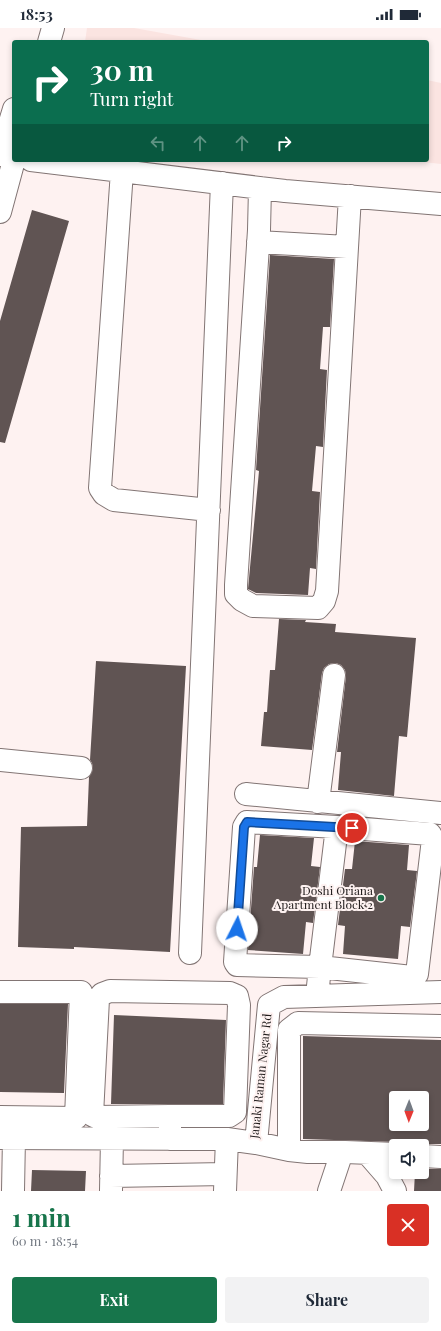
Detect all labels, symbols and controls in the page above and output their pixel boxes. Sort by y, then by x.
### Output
text: 18:53 [20,4,53,24]
text: 30 m [90,51,154,88]
icon: right [24,56,76,108]
text: Turn right [90,87,173,111]
icon: left [147,132,169,154]
icon: ahead [189,132,211,154]
icon: ahead [231,132,253,154]
icon: right [273,132,295,154]
pin [335,811,369,845]
icon: arrive [341,817,363,839]
place label: Doshi Oriana Apartment Block 2 [273,882,373,912]
marker: Doshi Oriana Apartment Block 2 [376,893,386,903]
position arrow [216,908,258,950]
street label: Janaki Raman Nagar Rd [245,1013,275,1140]
north arrow [389,1091,429,1131]
map controls [389,1091,429,1179]
button: sound [389,1139,429,1179]
text: 1 min [12,1201,71,1233]
button: close [387,1204,429,1246]
text: 60 m · 18:54 [12,1232,78,1249]
button: Exit [12,1277,217,1323]
button: Share [225,1277,429,1323]

